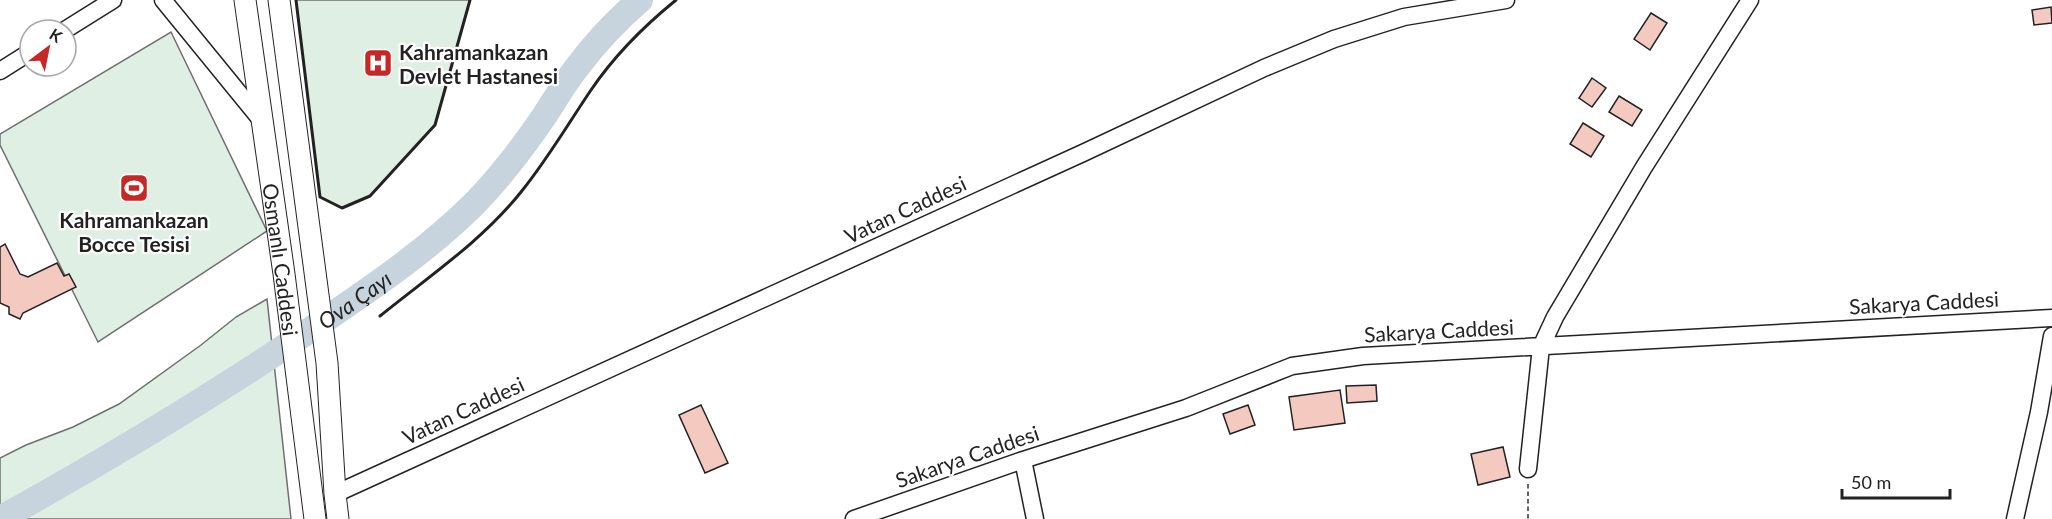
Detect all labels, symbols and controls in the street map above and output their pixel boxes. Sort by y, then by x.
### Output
north arrow [18,18,78,78]
text: K [47,24,67,46]
place label: Kahramankazan Devlet Hastanesi [399,39,558,88]
hospital icon: Kahramankazan Devlet Hastanesi [362,47,394,79]
street label: Vatan Caddesi [840,170,970,248]
sports icon: Kahramankazan Bocce Tesisi [118,172,150,204]
street label: Osmanlı Caddesi [259,181,304,337]
place label: Kahramankazan Bocce Tesisi [59,207,209,256]
water label: Ova Çayı [312,265,396,334]
street label: Sakarya Caddesi [1848,286,2000,318]
street label: Sakarya Caddesi [1363,314,1515,346]
street label: Vatan Caddesi [398,371,528,449]
street label: Sakarya Caddesi [892,420,1042,492]
scale bar [1842,462,1950,500]
text: 50 m [1851,471,1891,493]

